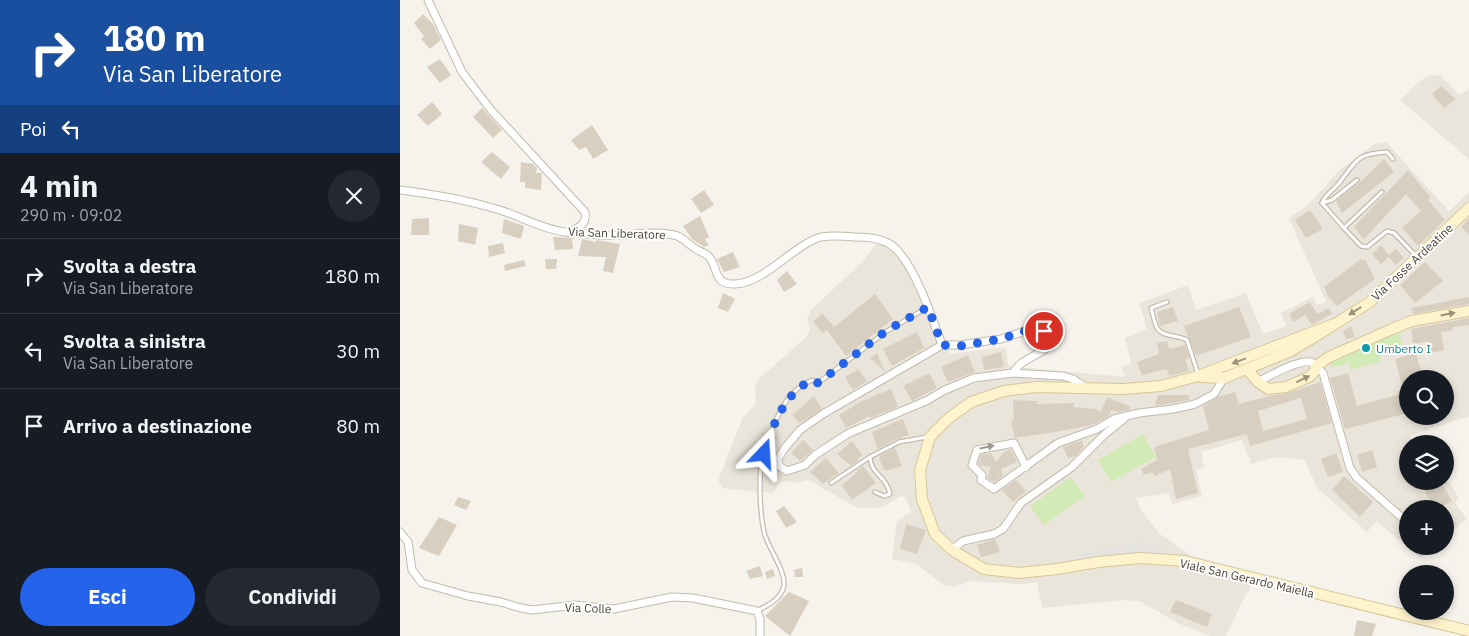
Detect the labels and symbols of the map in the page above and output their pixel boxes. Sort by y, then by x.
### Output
street label: Via Fosse Ardeatine [1368,220,1456,304]
street label: Via San Liberatore [568,224,667,242]
one-way arrow [1349,306,1362,316]
pin [1023,310,1065,352]
one-way arrow [1440,310,1455,318]
place label: Umberto I [1376,341,1431,356]
marker: Umberto I [1360,342,1372,354]
one-way arrow [1232,357,1246,365]
one-way arrow [1296,375,1310,383]
position arrow [737,427,789,479]
one-way arrow [980,443,996,451]
street label: Viale San Gerardo Maiella [1178,555,1316,601]
street label: Via Colle [564,600,612,616]

